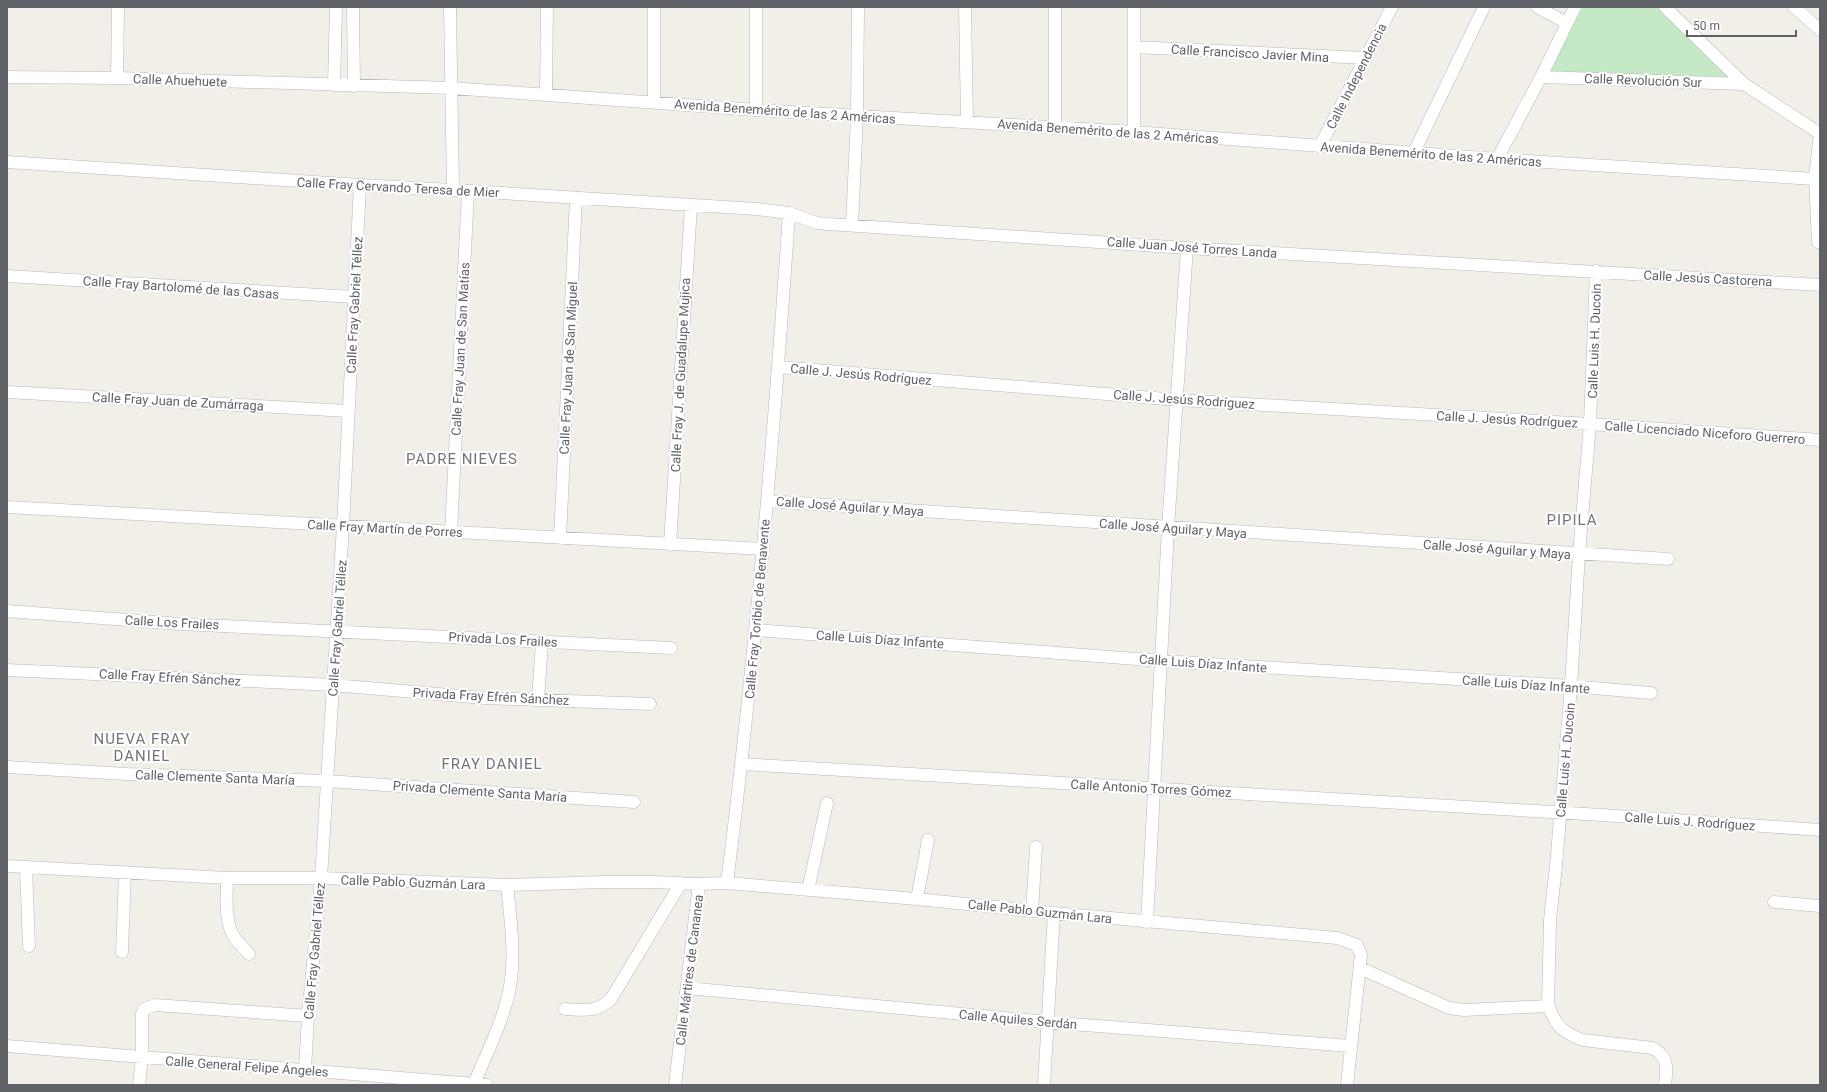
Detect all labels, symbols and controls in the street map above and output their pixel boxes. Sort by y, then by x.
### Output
scale bar [1687,12,1796,38]
text: 50 m [1693,19,1720,33]
street label: Calle Independencia [1323,21,1390,132]
street label: Calle Francisco Javier Mina [1170,42,1329,65]
street label: Calle Ahuehuete [133,71,227,90]
street label: Calle Revolución Sur [1584,71,1703,90]
street label: Avenida Benemérito de las 2 Américas [674,96,897,127]
street label: Avenida Benemérito de las 2 Américas [997,116,1220,147]
street label: Avenida Benemérito de las 2 Américas [1320,139,1543,170]
street label: Calle Fray Cervando Teresa de Mier [296,175,500,200]
street label: Calle Juan José Torres Landa [1106,234,1278,261]
street label: Calle Fray Gabriel Téllez [343,236,366,374]
street label: Calle Fray Juan de San Matías [448,262,473,436]
street label: Calle Jesús Castorena [1643,268,1773,289]
street label: Calle Fray Bartolomé de las Casas [82,273,280,302]
street label: Calle Fray J. de Guadalupe Mujica [668,277,693,473]
street label: Calle Fray Juan de San Miguel [556,281,581,455]
street label: Calle Luis H. Ducoin [1585,283,1604,399]
street label: Calle J. Jesús Rodríguez [790,361,933,388]
street label: Calle J. Jesús Rodríguez [1113,387,1256,412]
street label: Calle Fray Juan de Zumárraga [92,390,264,413]
street label: Calle J. Jesús Rodríguez [1436,408,1579,431]
street label: Calle Licenciado Niceforo Guerrero [1604,418,1806,447]
district label: PADRE NIEVES [406,450,518,468]
street label: Calle José Aguilar y Maya [776,494,924,519]
district label: PIPILA [1546,511,1598,529]
street label: Calle José Aguilar y Maya [1099,516,1247,541]
street label: Calle Fray Martín de Porres [307,517,463,540]
street label: Calle Fray Toribio de Benavente [742,518,773,700]
street label: Calle José Aguilar y Maya [1423,537,1571,562]
street label: Calle Fray Gabriel Téllez [325,559,350,697]
street label: Calle Los Frailes [124,613,220,632]
street label: Calle Luis Díaz Infante [816,628,944,651]
street label: Privada Los Frailes [448,629,558,650]
street label: Calle Luis Díaz Infante [1139,652,1267,675]
street label: Calle Fray Efrén Sánchez [99,666,242,689]
street label: Calle Luis Díaz Infante [1462,673,1590,696]
street label: Privada Fray Efrén Sánchez [412,685,570,708]
street label: Calle Luis H. Ducoin [1553,702,1578,818]
district label: NUEVA FRAY DANIEL [93,730,191,765]
district label: FRAY DANIEL [441,755,543,773]
street label: Calle Clemente Santa María [135,767,295,788]
street label: Calle Antonio Torres Gómez [1070,777,1232,800]
street label: Privada Clemente Santa María [392,778,568,805]
street label: Calle Luis J. Rodríguez [1624,809,1756,834]
street label: Calle Pablo Guzmán Lara [340,872,486,893]
street label: Calle Fray Gabriel Téllez [301,882,328,1020]
street label: Calle Mártires de Cananea [673,894,706,1046]
street label: Calle Pablo Guzmán Lara [967,896,1113,927]
street label: Calle Aquiles Serdán [958,1007,1078,1032]
street label: Calle General Felipe Ángeles [165,1053,329,1080]

